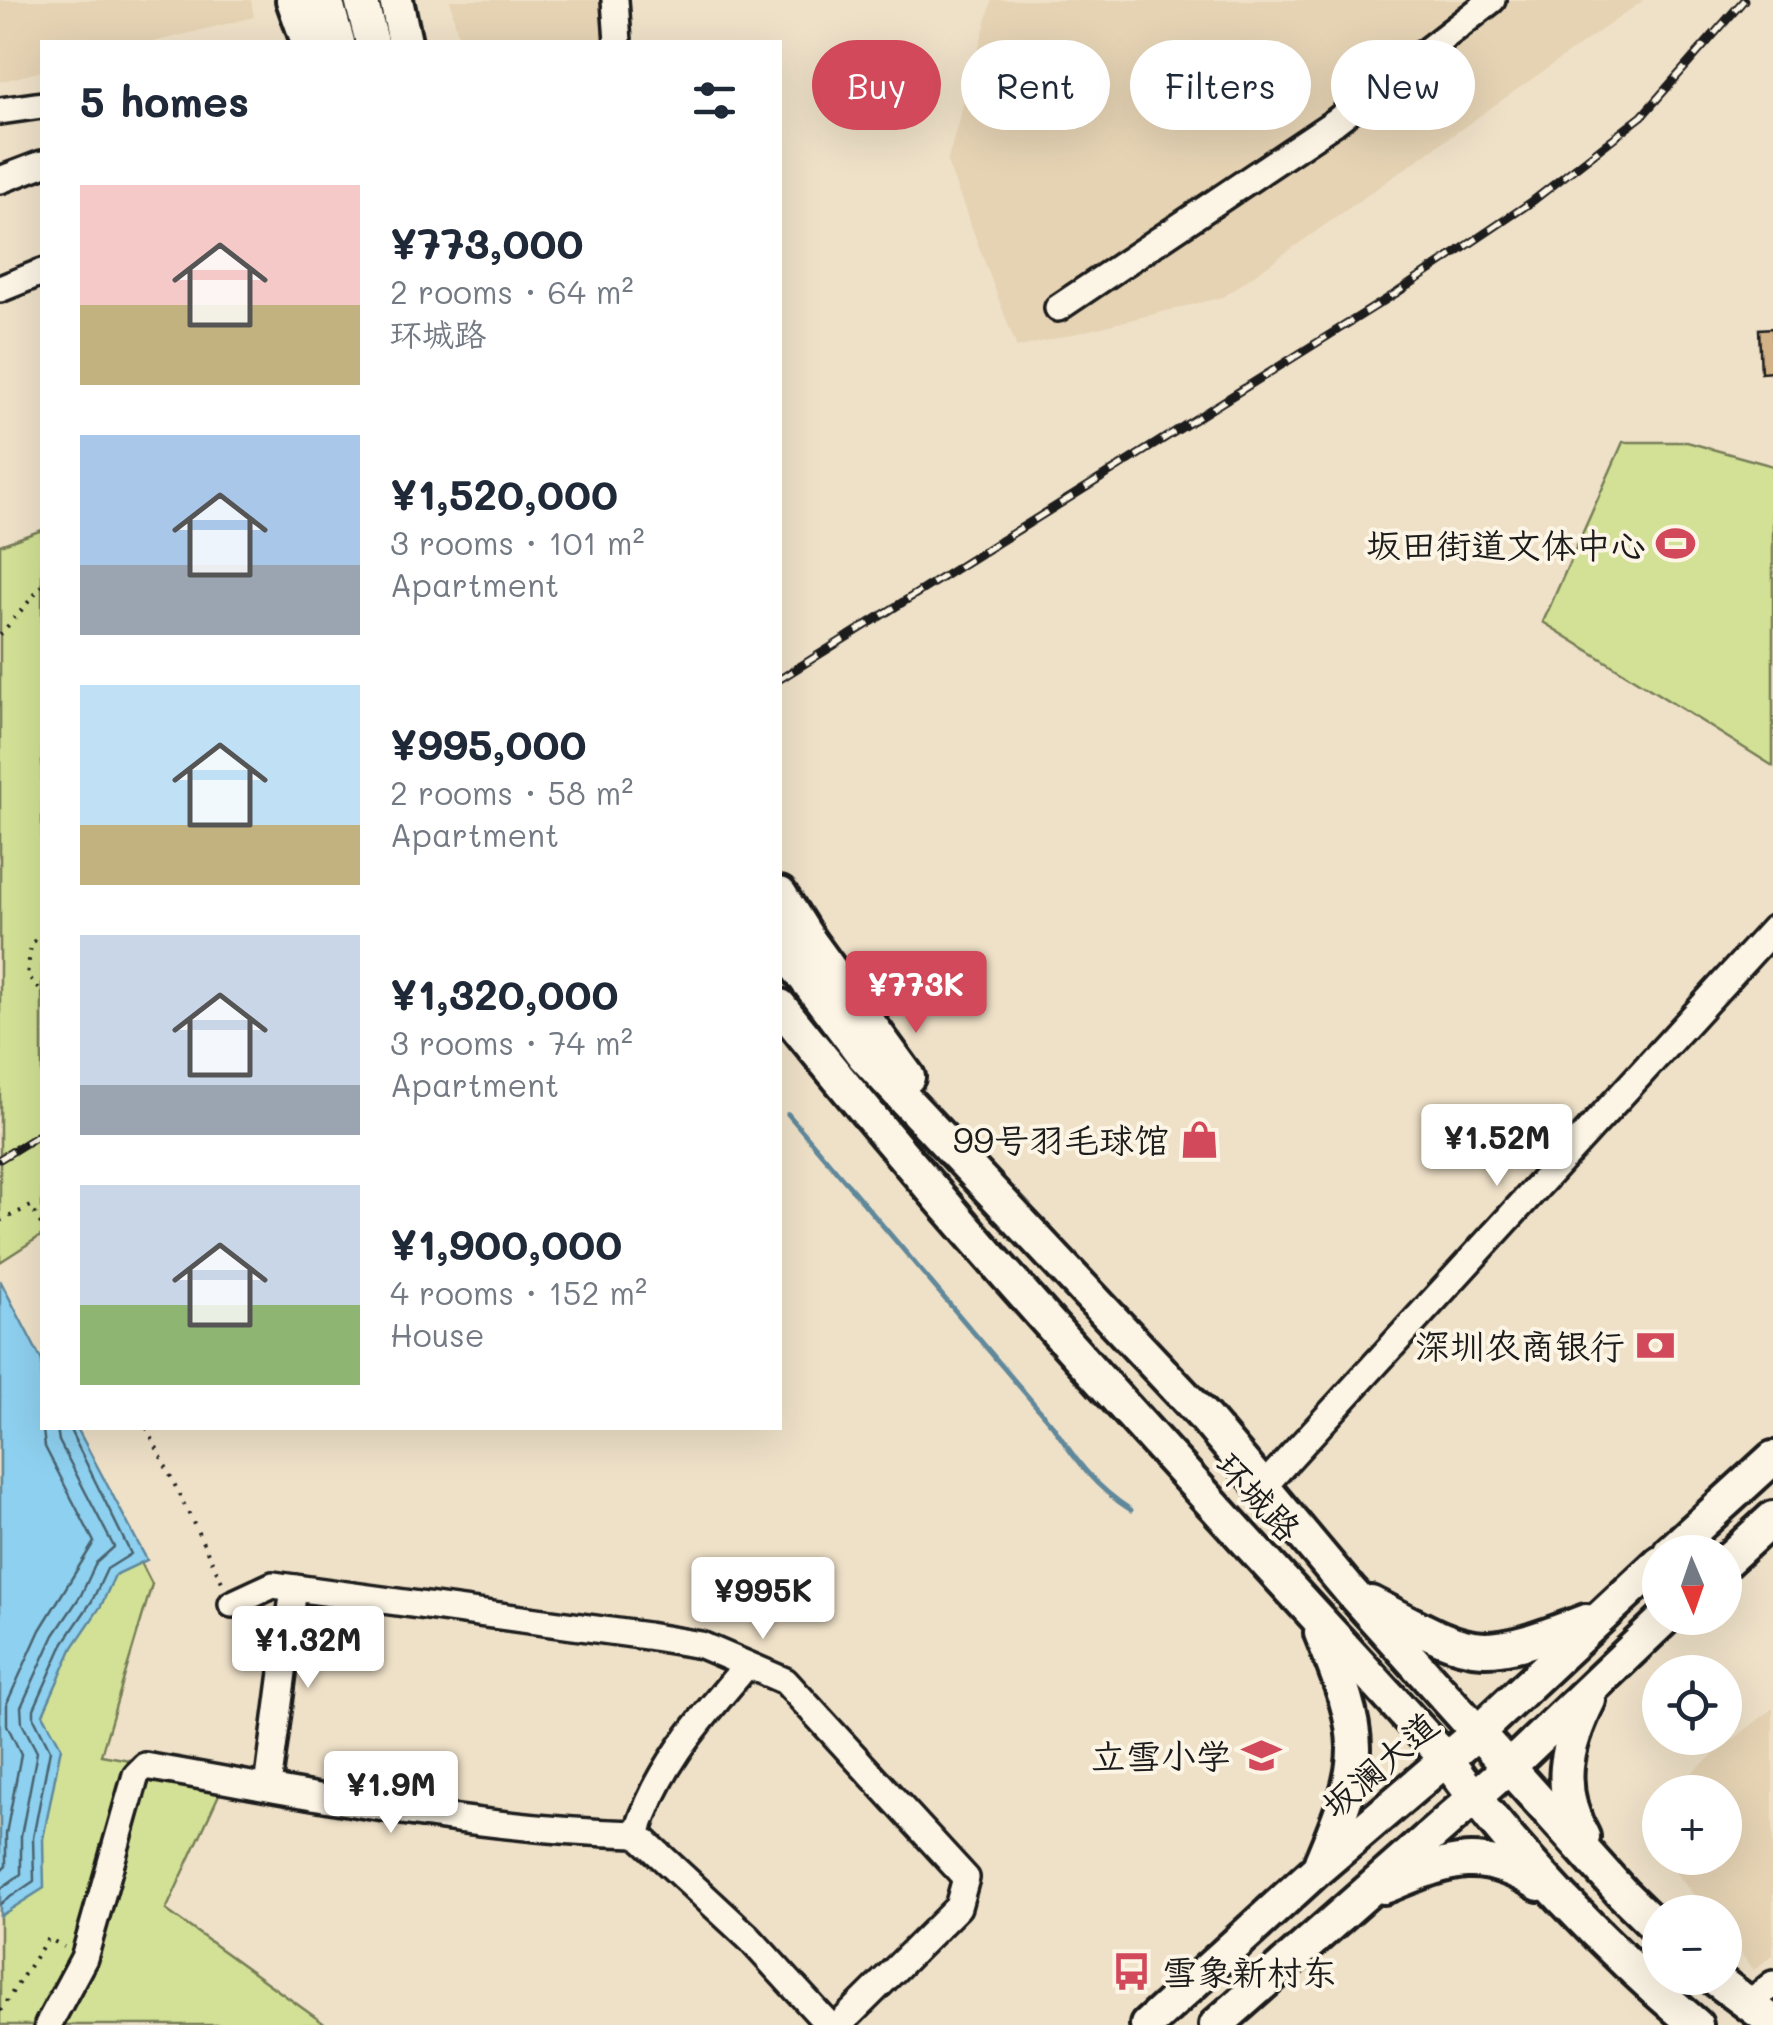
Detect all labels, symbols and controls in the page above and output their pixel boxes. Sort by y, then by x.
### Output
chip: Buy [812,40,941,130]
chip: Rent [961,40,1110,130]
chip: Filters [1130,40,1311,130]
chip: New [1331,40,1475,130]
text: 5 homes [80,73,249,128]
icon: filters [687,73,742,128]
text: ¥773,000 [390,215,583,270]
icon: home [160,225,280,345]
text: 2 rooms · 64 m² [390,270,634,312]
text: 环城路 [390,312,486,354]
text: ¥1,520,000 [390,466,618,521]
icon: home [160,475,280,595]
text: 3 rooms · 101 m² [390,521,645,563]
place label: 坂田街道文体中心 [1366,521,1646,567]
sports icon: 坂田街道文体中心 [1655,523,1697,565]
text: Apartment [390,563,559,605]
text: ¥995,000 [390,716,586,771]
icon: home [160,725,280,845]
text: 2 rooms · 58 m² [390,771,633,813]
text: Apartment [390,813,559,855]
pin: ¥773K [846,951,986,1036]
text: ¥773K [868,962,964,1004]
text: ¥1,320,000 [390,966,619,1021]
icon: home [160,975,280,1095]
text: 3 rooms · 74 m² [390,1021,633,1063]
text: Apartment [390,1063,559,1105]
pin: ¥1.52M [1416,1104,1578,1189]
text: ¥1.52M [1443,1115,1551,1157]
place label: 99号羽毛球馆 [953,1116,1169,1162]
shop icon: 99号羽毛球馆 [1178,1118,1220,1160]
text: ¥1,900,000 [390,1216,622,1271]
icon: home [160,1225,280,1345]
text: 4 rooms · 152 m² [390,1271,647,1313]
text: House [390,1313,485,1355]
place label: 深圳农商银行 [1415,1322,1625,1368]
bank icon: 深圳农商银行 [1634,1324,1676,1366]
street label: 环城路 [1206,1442,1312,1550]
north arrow [1642,1535,1742,1635]
map controls [1642,1535,1742,1995]
pin: ¥995K [693,1557,833,1642]
text: ¥995K [713,1568,813,1610]
pin: ¥1.32M [227,1606,389,1691]
text: ¥1.32M [254,1617,362,1659]
button: locate [1642,1655,1742,1755]
street label: 坂澜大道 [1311,1701,1447,1827]
place label: 立雪小学 [1091,1732,1231,1778]
school or university icon: 立雪小学 [1240,1734,1282,1776]
pin: ¥1.9M [321,1751,461,1836]
text: ¥1.9M [346,1762,436,1804]
button: + [1642,1775,1742,1875]
button: − [1642,1895,1742,1995]
place label: 雪象新村东 [1162,1948,1337,1994]
bus stop icon: 雪象新村东 [1111,1950,1153,1992]

